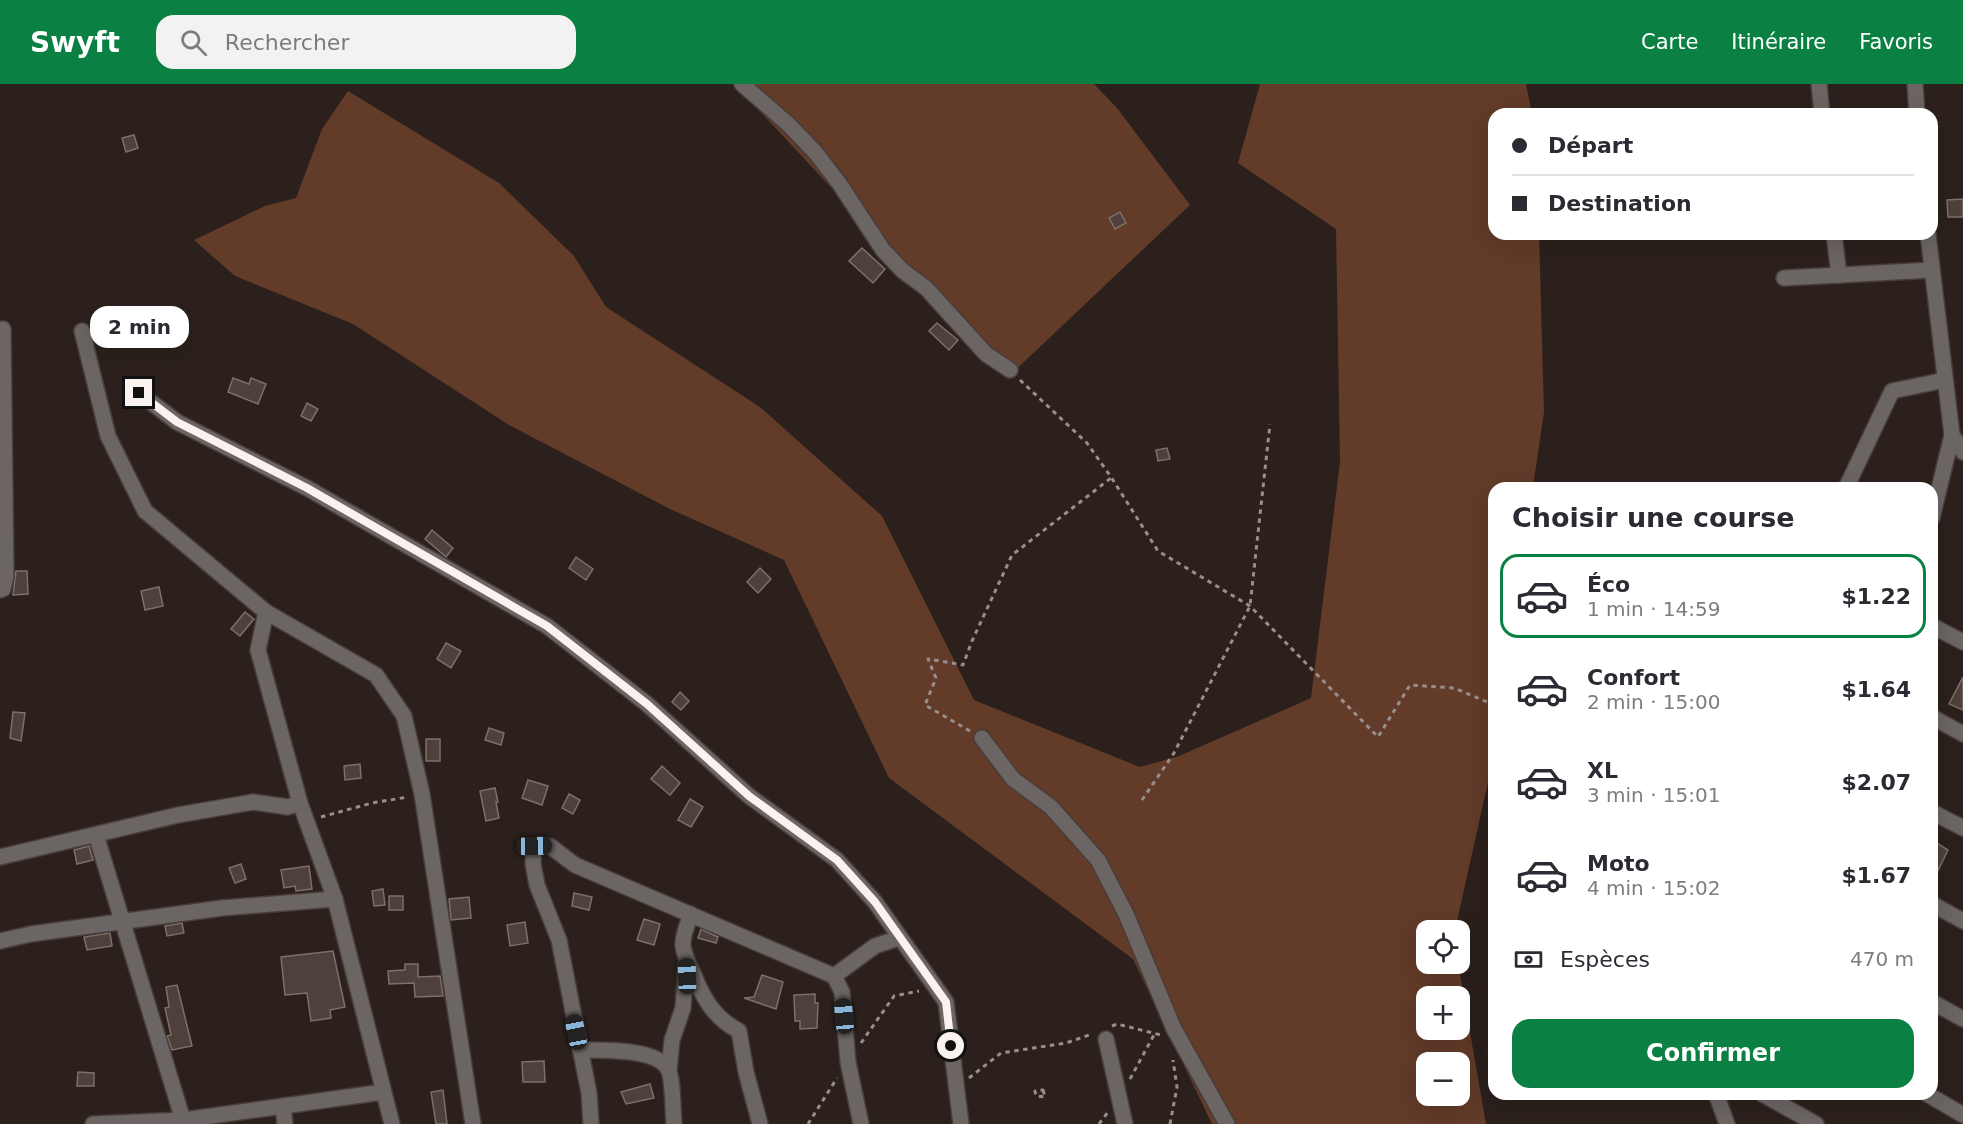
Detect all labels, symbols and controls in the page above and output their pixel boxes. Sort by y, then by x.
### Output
search box [156,15,576,69]
text: Swyft [30,26,120,59]
icon: search [177,26,210,59]
text: Rechercher [225,30,349,55]
text: Carte [1641,30,1698,54]
text: Itinéraire [1731,30,1826,54]
text: Favoris [1859,30,1933,54]
text: Départ [1548,133,1633,158]
text: Destination [1548,191,1692,216]
callout: 2 min [90,306,188,348]
text: 2 min [108,315,171,339]
route end [125,379,152,406]
text: Choisir une course [1512,502,1795,533]
icon: car [1515,569,1569,623]
text: Éco [1587,572,1630,597]
text: $1.22 [1841,584,1911,609]
text: 1 min · 14:59 [1587,597,1721,621]
icon: car [1515,662,1569,716]
text: Confort [1587,665,1680,690]
text: $1.64 [1841,677,1911,702]
text: 2 min · 15:00 [1587,690,1721,714]
icon: car [1515,755,1569,809]
text: XL [1587,758,1618,783]
text: $2.07 [1841,770,1911,795]
text: 3 min · 15:01 [1587,783,1721,807]
car [516,837,552,855]
icon: car [1515,848,1569,902]
text: Moto [1587,851,1650,876]
text: $1.67 [1841,863,1911,888]
text: 4 min · 15:02 [1587,876,1721,900]
map controls [1416,920,1470,1106]
button: locate [1416,920,1470,974]
icon: cash [1512,943,1545,976]
text: Espèces [1560,947,1650,972]
text: 470 m [1850,947,1914,971]
car [677,958,697,994]
button: + [1416,986,1470,1040]
car [833,997,855,1035]
car [564,1013,588,1051]
button: Confirmer [1512,1019,1914,1088]
route start [937,1032,964,1059]
button: − [1416,1052,1470,1106]

